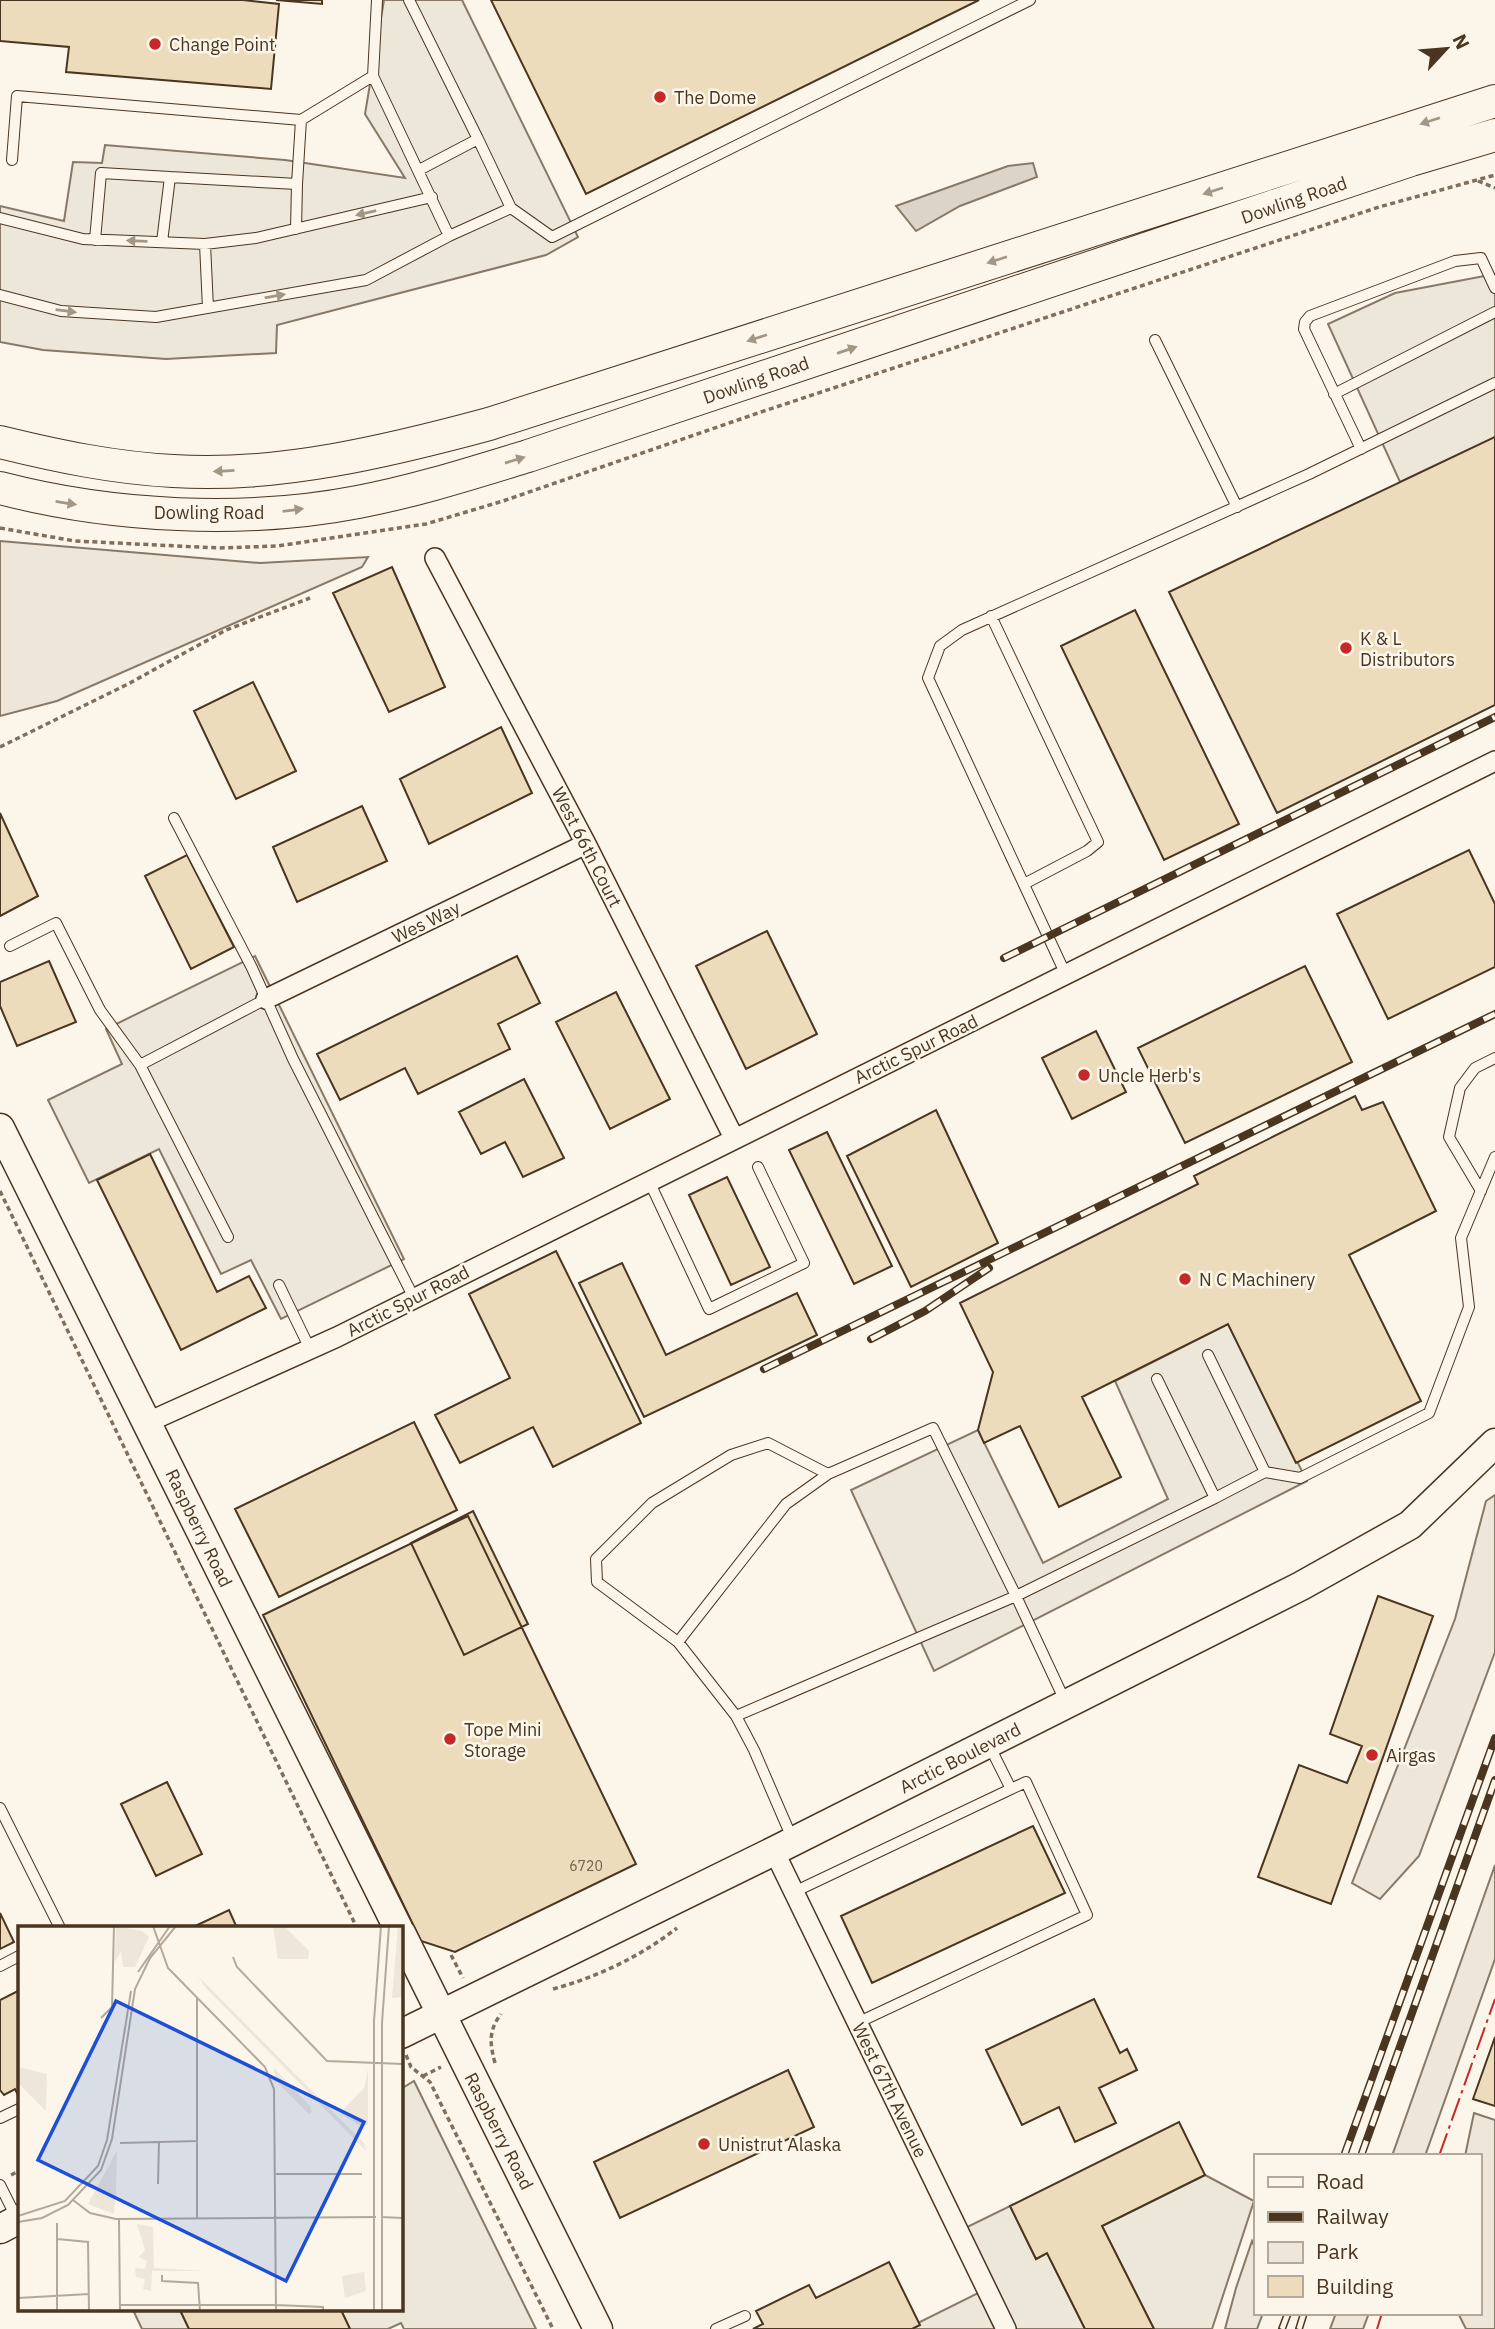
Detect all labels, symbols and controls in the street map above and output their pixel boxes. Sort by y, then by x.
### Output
north arrow [1411,14,1481,84]
text: N [1447,30,1475,53]
place label: Change Point [169,33,275,56]
marker: Change Point [147,36,163,52]
place label: The Dome [674,86,757,109]
marker: The Dome [652,89,668,105]
one-way arrow [1419,116,1440,127]
street label: Dowling Road [1238,171,1350,229]
one-way arrow [1203,186,1224,196]
one-way arrow [354,208,376,219]
one-way arrow [126,236,148,247]
one-way arrow [986,256,1007,266]
one-way arrow [265,290,287,301]
one-way arrow [55,305,77,316]
one-way arrow [746,333,767,343]
one-way arrow [836,344,857,354]
street label: Dowling Road [700,351,812,409]
one-way arrow [504,455,525,465]
one-way arrow [213,465,235,476]
one-way arrow [56,497,78,508]
street label: Dowling Road [154,501,264,524]
one-way arrow [282,505,304,516]
place label: K & L Distributors [1360,627,1455,671]
marker: K & L Distributors [1338,640,1354,656]
street label: West 66th Court [547,783,627,911]
street label: Wes Way [388,896,464,948]
street label: Arctic Spur Road [850,1009,982,1089]
place label: Uncle Herb's [1098,1064,1201,1087]
marker: Uncle Herb's [1076,1067,1092,1083]
street label: Arctic Spur Road [343,1260,473,1342]
place label: N C Machinery [1199,1268,1315,1291]
marker: N C Machinery [1177,1271,1193,1287]
street label: Raspberry Road [161,1465,237,1591]
place label: Tope Mini Storage [464,1718,542,1762]
street label: Arctic Boulevard [895,1718,1025,1798]
marker: Tope Mini Storage [442,1731,458,1747]
place label: Airgas [1386,1744,1436,1767]
marker: Airgas [1364,1747,1380,1763]
house number: 6720 [569,1857,603,1875]
inset map [18,1926,402,2312]
street label: West 67th Avenue [847,2019,933,2161]
street label: Raspberry Road [460,2069,538,2193]
place label: Unistrut Alaska [718,2133,841,2156]
marker: Unistrut Alaska [696,2136,712,2152]
legend [1254,2154,1481,2315]
text: Road [1316,2167,1364,2195]
text: Railway [1316,2202,1389,2230]
text: Park [1316,2237,1359,2265]
text: Building [1316,2272,1393,2300]

